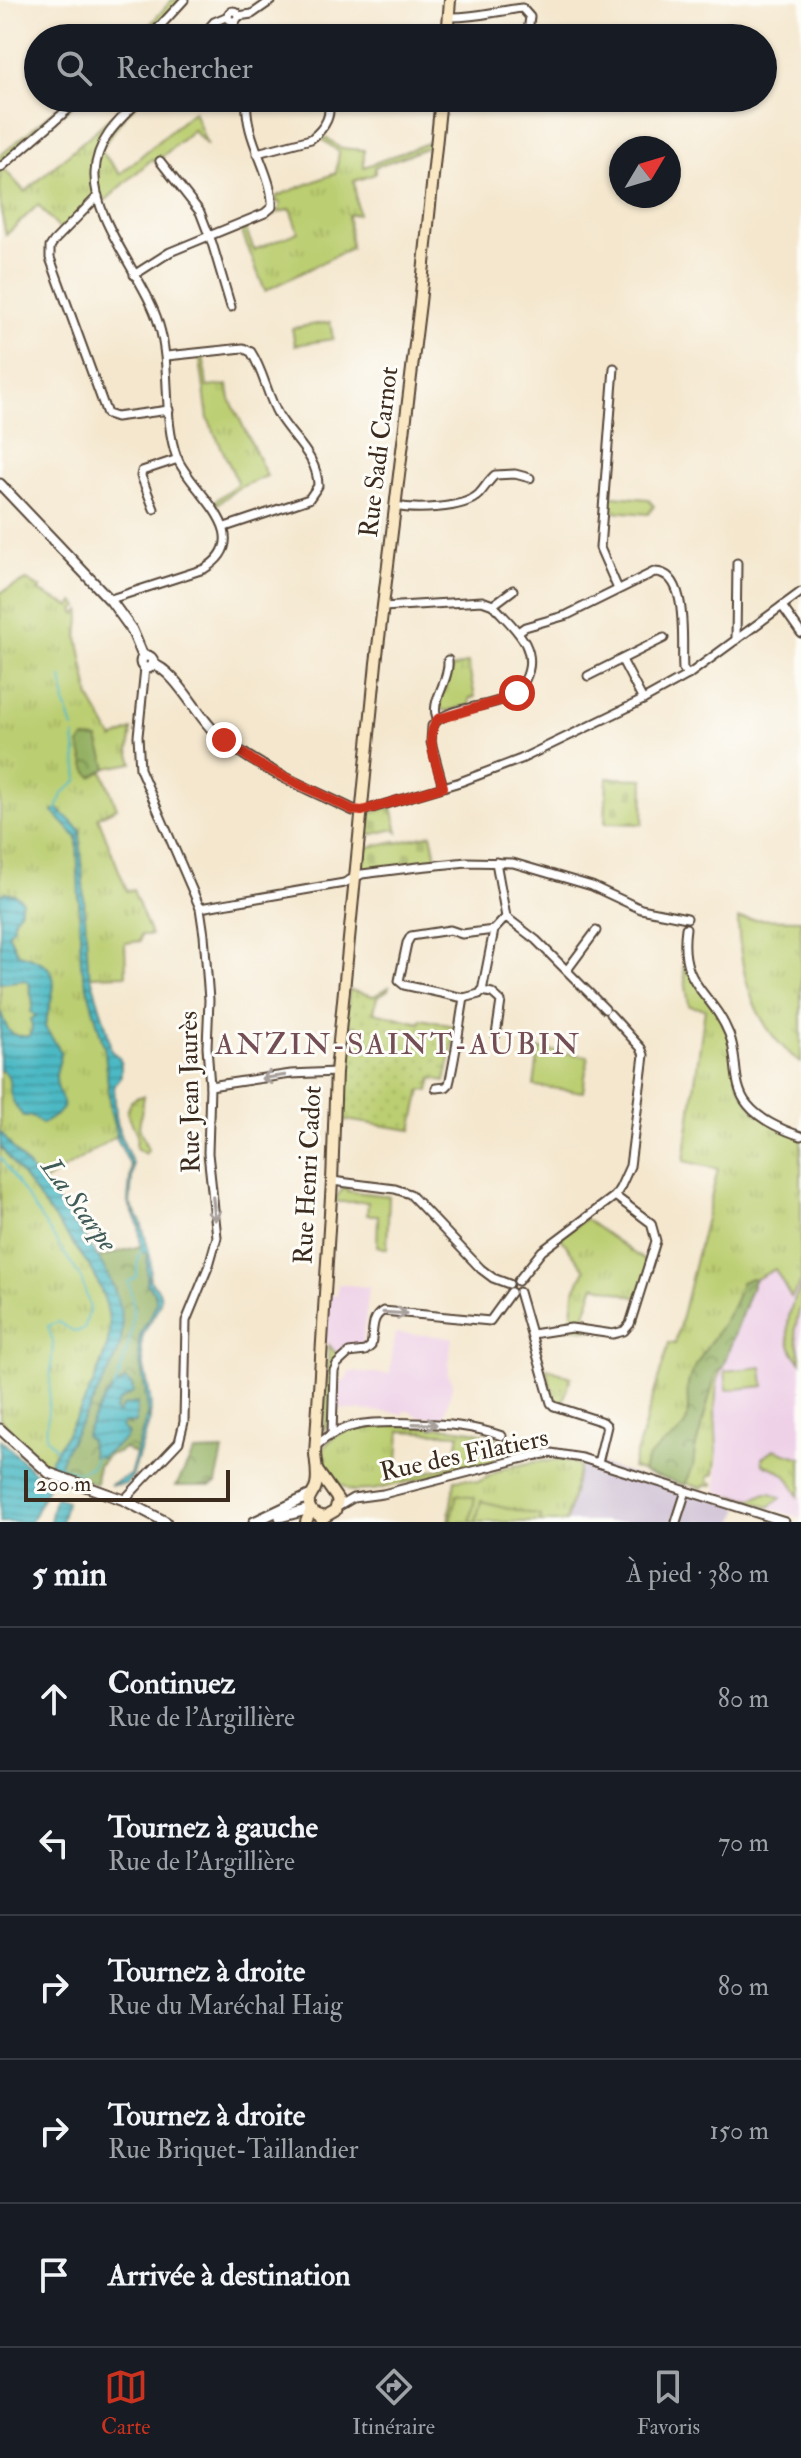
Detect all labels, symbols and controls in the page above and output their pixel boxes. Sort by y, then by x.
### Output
search box [24,24,777,112]
icon: search [52,46,96,90]
text: Rechercher [116,50,253,87]
north arrow [609,136,681,208]
street label: Rue Sadi Carnot [353,365,405,539]
route start [499,675,535,711]
route end [206,722,242,758]
street label: Rue Jean Jaurès [173,1011,207,1173]
district label: ANZIN-SAINT-AUBIN [214,1026,581,1063]
one-way arrow [260,1069,287,1084]
street label: Rue Henri Cadot [287,1085,329,1265]
water label: La Scarpe [33,1150,125,1259]
one-way arrow [207,1195,222,1222]
one-way arrow [381,1305,408,1320]
one-way arrow [411,1416,438,1431]
street label: Rue des Filatiers [377,1422,551,1488]
scale bar [24,1466,230,1502]
text: 200 m [36,1470,91,1498]
text: 5 min [32,1553,107,1596]
text: À pied · 380 m [626,1558,769,1590]
text: Continuez [108,1665,235,1702]
icon: ahead [32,1677,76,1721]
text: 80 m [718,1683,769,1715]
text: Rue de l'Argillière [108,1702,295,1734]
text: Tournez à gauche [108,1809,318,1846]
icon: left [32,1821,76,1865]
text: 70 m [718,1827,769,1859]
text: Rue de l'Argillière [108,1846,295,1878]
text: Tournez à droite [108,1953,305,1990]
icon: right [32,1965,76,2009]
text: 80 m [718,1971,769,2003]
text: Rue du Maréchal Haig [108,1990,343,2022]
text: Tournez à droite [108,2097,305,2134]
icon: right [32,2109,76,2153]
text: 150 m [710,2115,769,2147]
text: Rue Briquet-Taillandier [108,2134,358,2166]
icon: arrive [32,2253,76,2297]
text: Arrivée à destination [108,2257,351,2294]
tab: Carte [101,2365,151,2441]
tab: Itinéraire [352,2365,435,2441]
tab: Favoris [637,2365,700,2441]

